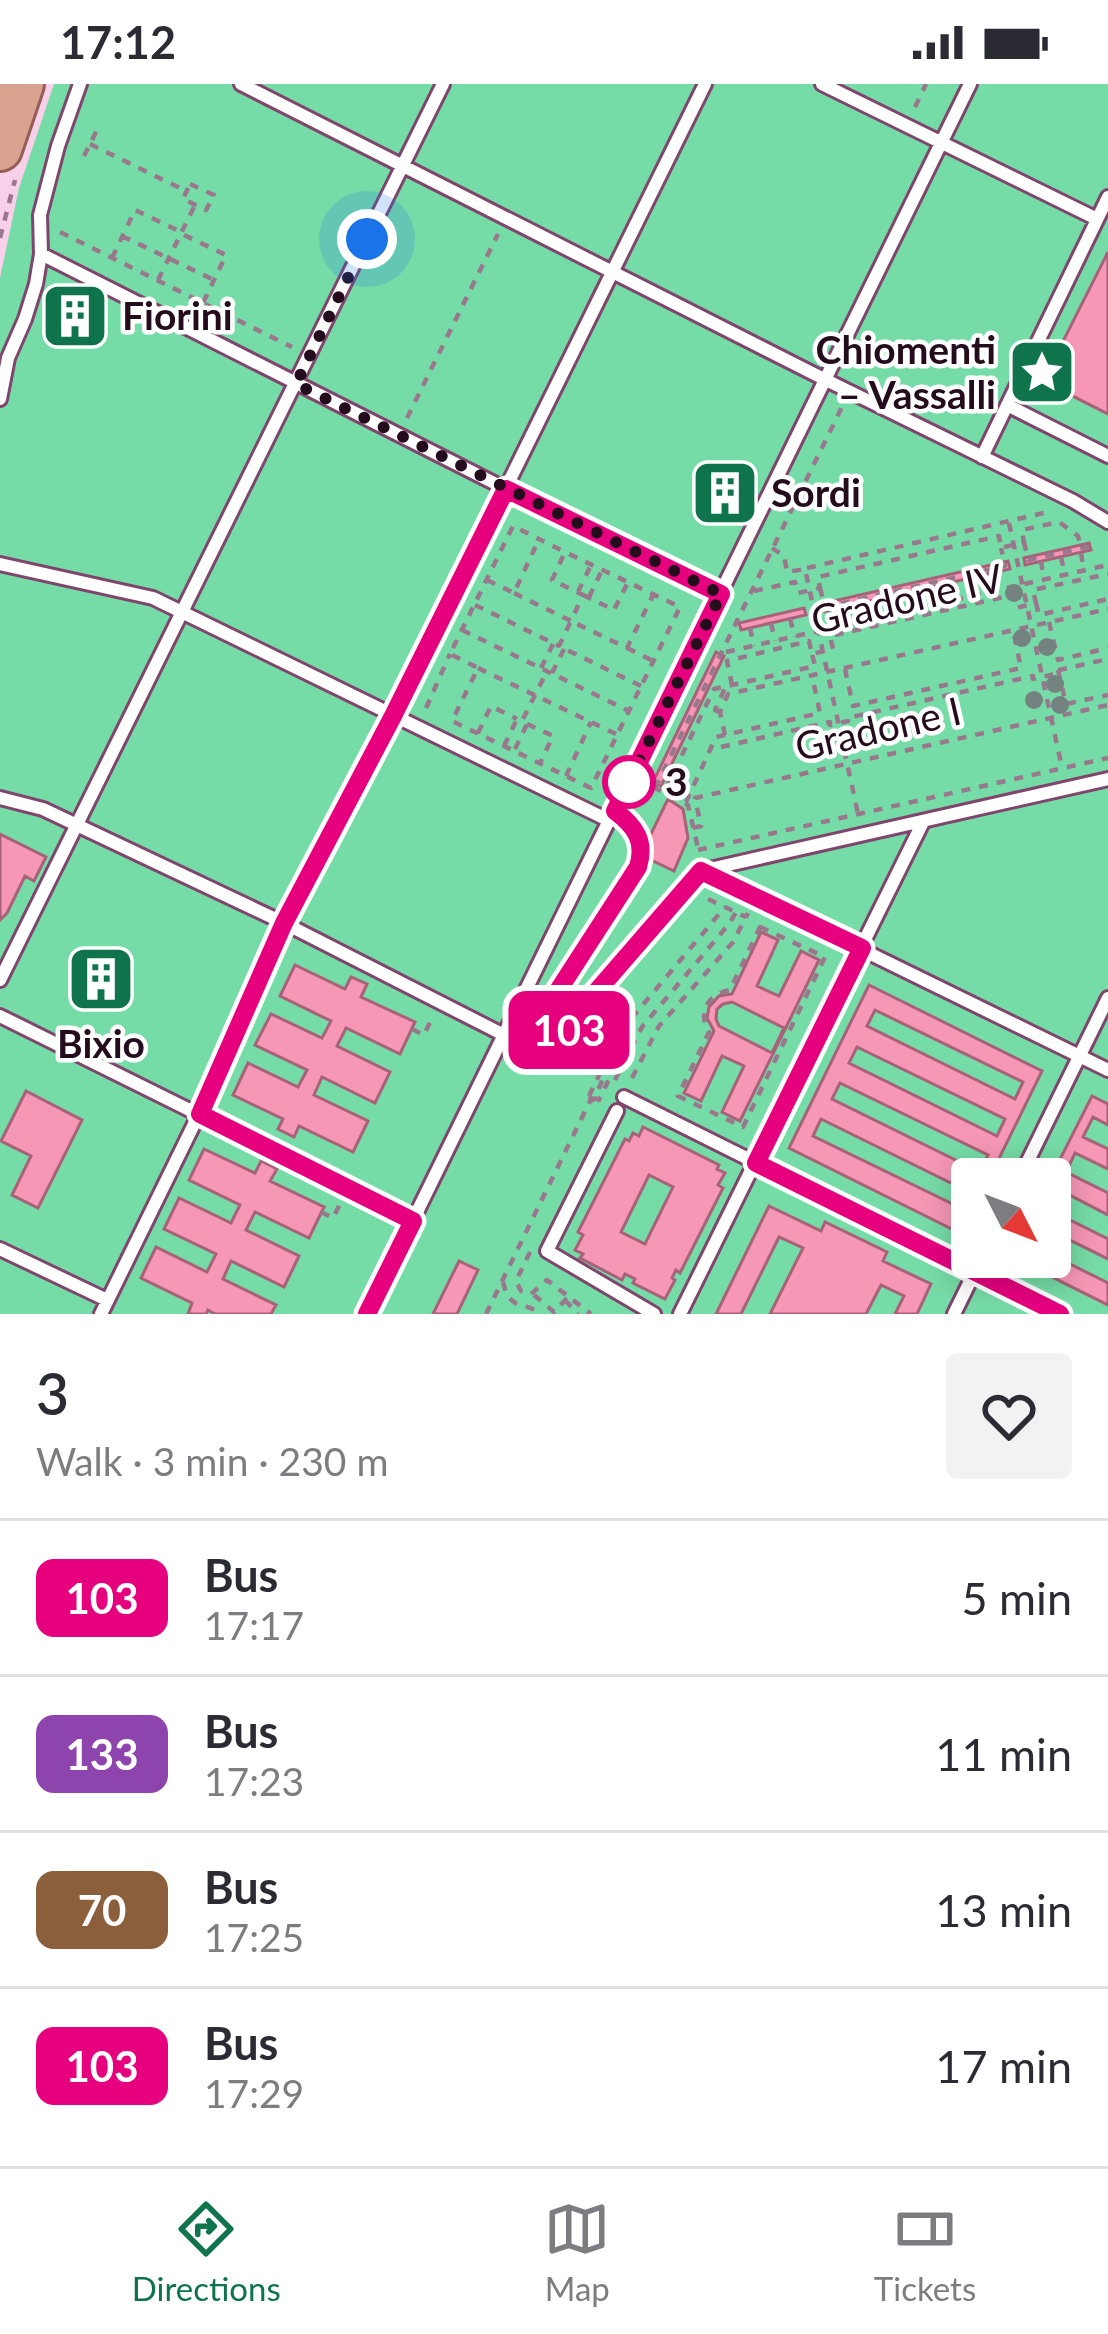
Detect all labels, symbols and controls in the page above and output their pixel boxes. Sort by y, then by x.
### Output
text: 17:12 [60,15,176,69]
your location [337,209,397,269]
building icon: Fiorini [40,281,110,351]
place label: Fiorini [122,292,233,338]
place label: Chiomenti – Vassalli [816,326,996,417]
place icon: Chiomenti – Vassalli [1007,337,1077,407]
building icon: Sordi [690,458,760,528]
place label: Sordi [771,469,861,515]
street label: Gradone IV [807,554,1008,642]
street label: Gradone I [790,687,965,769]
marker: 3 [604,757,654,807]
place label: 3 [665,758,688,804]
building icon: Bixio [66,944,136,1014]
line badge: 103 [500,991,638,1069]
text: 103 [532,1005,606,1055]
place label: Bixio [57,1020,145,1066]
north arrow [951,1158,1071,1278]
map controls [951,1158,1071,1278]
button: heart [946,1353,1072,1479]
text: 3 [36,1359,69,1427]
text: Walk · 3 min · 230 m [36,1438,389,1484]
text: Bus [204,1548,278,1602]
text: 5 min [961,1571,1072,1625]
text: 103 [65,1573,139,1623]
text: 17:17 [204,1602,304,1648]
text: Bus [204,1704,278,1758]
text: 11 min [935,1727,1072,1781]
text: 133 [65,1729,139,1779]
text: 17:23 [204,1758,304,1804]
text: Bus [204,1860,278,1914]
text: 13 min [935,1883,1072,1937]
text: 70 [78,1885,126,1935]
text: 17:25 [204,1914,304,1960]
text: Bus [204,2016,278,2070]
text: 17 min [935,2039,1072,2093]
text: 103 [65,2041,139,2091]
text: 17:29 [204,2070,304,2116]
tab: Directions [132,2196,281,2308]
tab: Map [544,2196,610,2308]
tab: Tickets [874,2196,976,2308]

